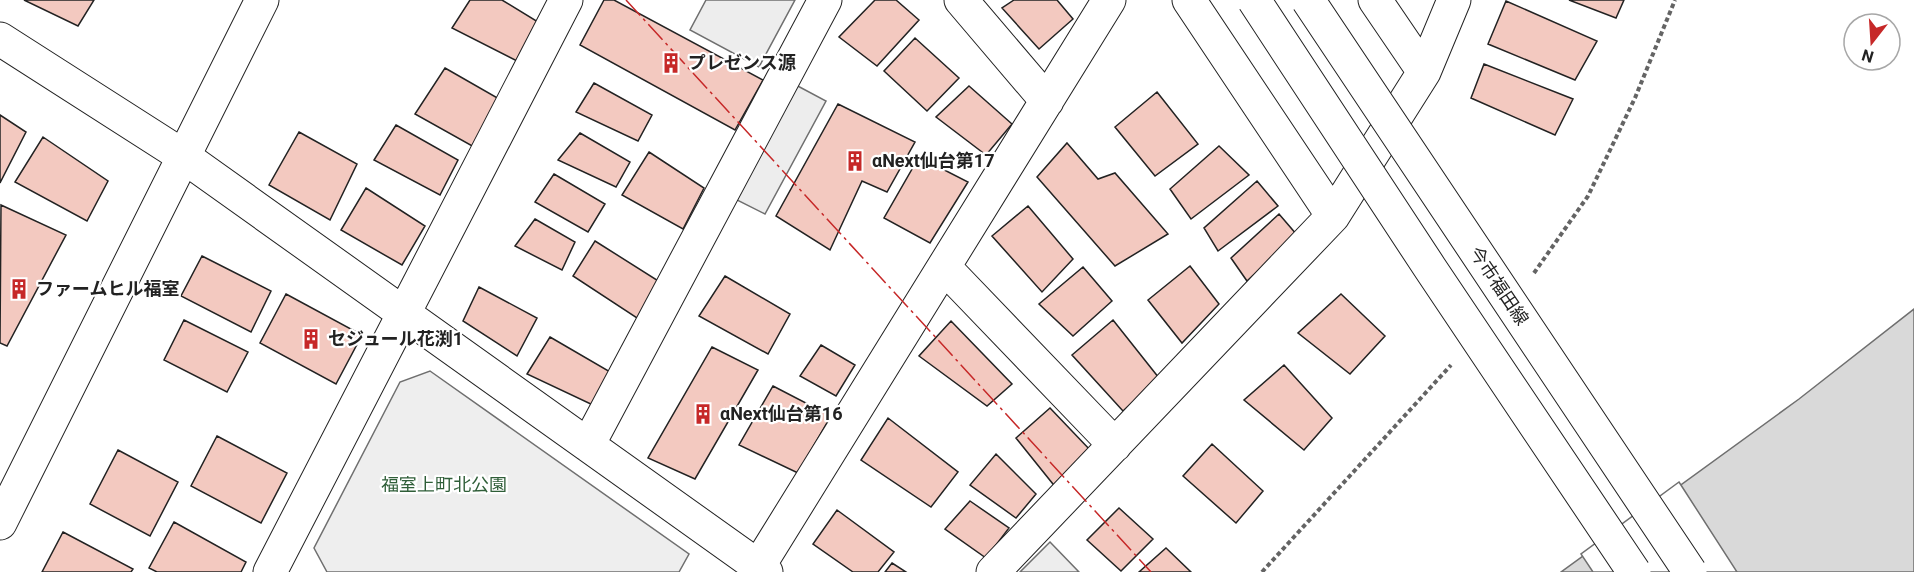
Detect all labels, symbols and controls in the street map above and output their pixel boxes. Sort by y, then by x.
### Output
north arrow [1842,12,1902,72]
text: N [1860,45,1876,67]
building icon: プレゼンス源 [659,51,683,75]
place label: プレゼンス源 [688,52,796,73]
building icon: αNext仙台第17 [843,149,867,173]
place label: αNext仙台第17 [872,150,994,171]
street label: 今市福田線 [1466,243,1533,329]
building icon: ファームヒル福室 [7,277,31,301]
place label: ファームヒル福室 [36,278,179,299]
building icon: セジュール花渕1 [299,327,323,351]
place label: セジュール花渕1 [328,328,463,349]
building icon: αNext仙台第16 [691,402,715,426]
place label: αNext仙台第16 [720,403,842,424]
park label: 福室上町北公園 [381,474,507,495]

